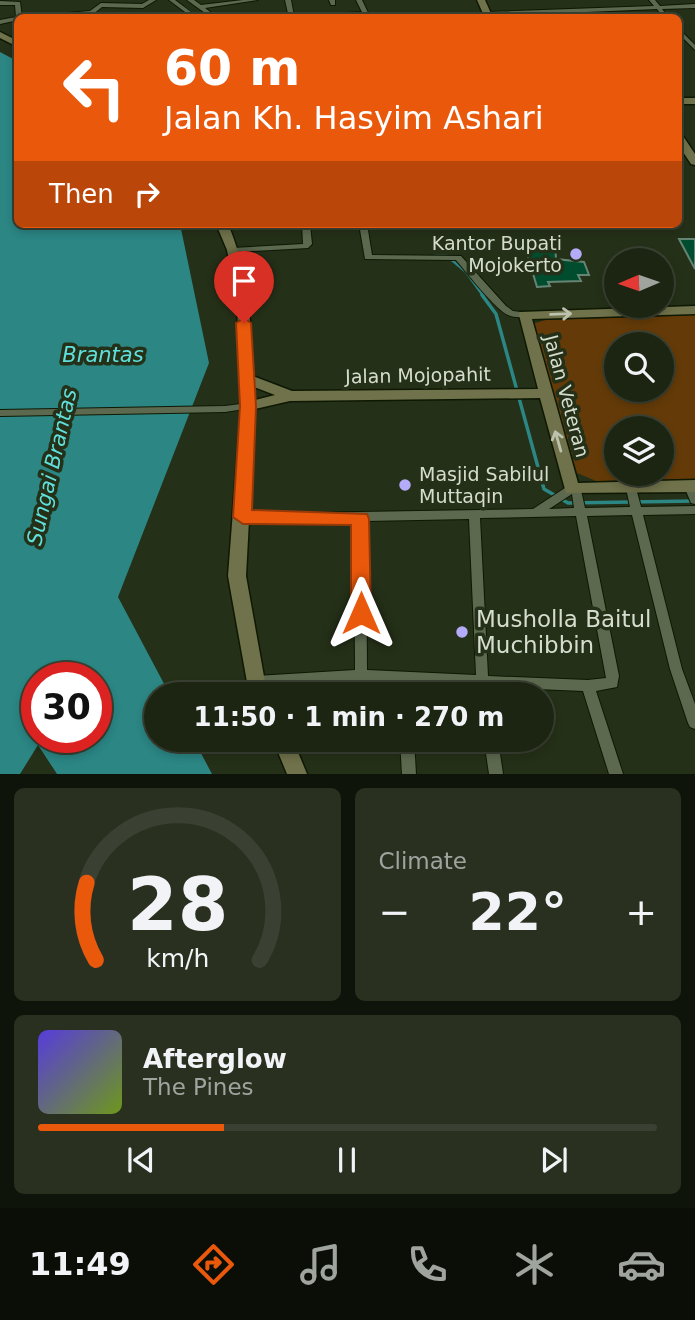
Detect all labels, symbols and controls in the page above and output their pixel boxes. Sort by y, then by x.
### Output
text: 60 m [164,40,300,97]
icon: left [49,42,140,133]
text: Jalan Kh. Hasyim Ashari [164,99,544,137]
icon: right [128,175,166,213]
text: Then [49,179,114,209]
place label: Kantor Bupati Mojokerto [432,232,562,276]
marker: Kantor Bupati Mojokerto [568,246,584,262]
north arrow [604,248,674,318]
map controls [604,248,674,486]
pin [214,251,274,323]
icon: arrive [225,262,263,300]
one-way arrow [549,307,572,320]
street label: Jalan Veteran [540,331,594,460]
button: search [604,332,674,402]
water label: Brantas [62,343,144,367]
street label: Jalan Mojopahit [344,363,491,387]
water label: Sungai Brantas [22,386,82,548]
button: layers [604,416,674,486]
one-way arrow [551,430,564,452]
place label: Masjid Sabilul Muttaqin [419,463,549,507]
marker: Masjid Sabilul Muttaqin [397,477,413,493]
position arrow [324,576,398,650]
place label: Musholla Baitul Muchibbin [476,606,652,658]
marker: Musholla Baitul Muchibbin [454,624,470,640]
speed limit sign: 30 [21,662,112,753]
text: 11:50 · 1 min · 270 m [194,702,504,732]
text: Climate [379,848,467,874]
text: 28 [127,863,228,948]
text: 22° [469,882,567,942]
text: − [379,890,410,934]
text: + [625,890,657,934]
text: km/h [146,944,209,973]
text: Afterglow [143,1044,287,1074]
text: The Pines [143,1074,254,1100]
icon: previous [122,1141,160,1179]
icon: pause [328,1141,366,1179]
icon: next [535,1141,573,1179]
icon: directions [189,1240,238,1289]
icon: music [296,1240,345,1289]
icon: phone [403,1240,452,1289]
icon: climate [510,1240,559,1289]
icon: car [617,1240,666,1289]
text: 11:49 [29,1245,131,1283]

